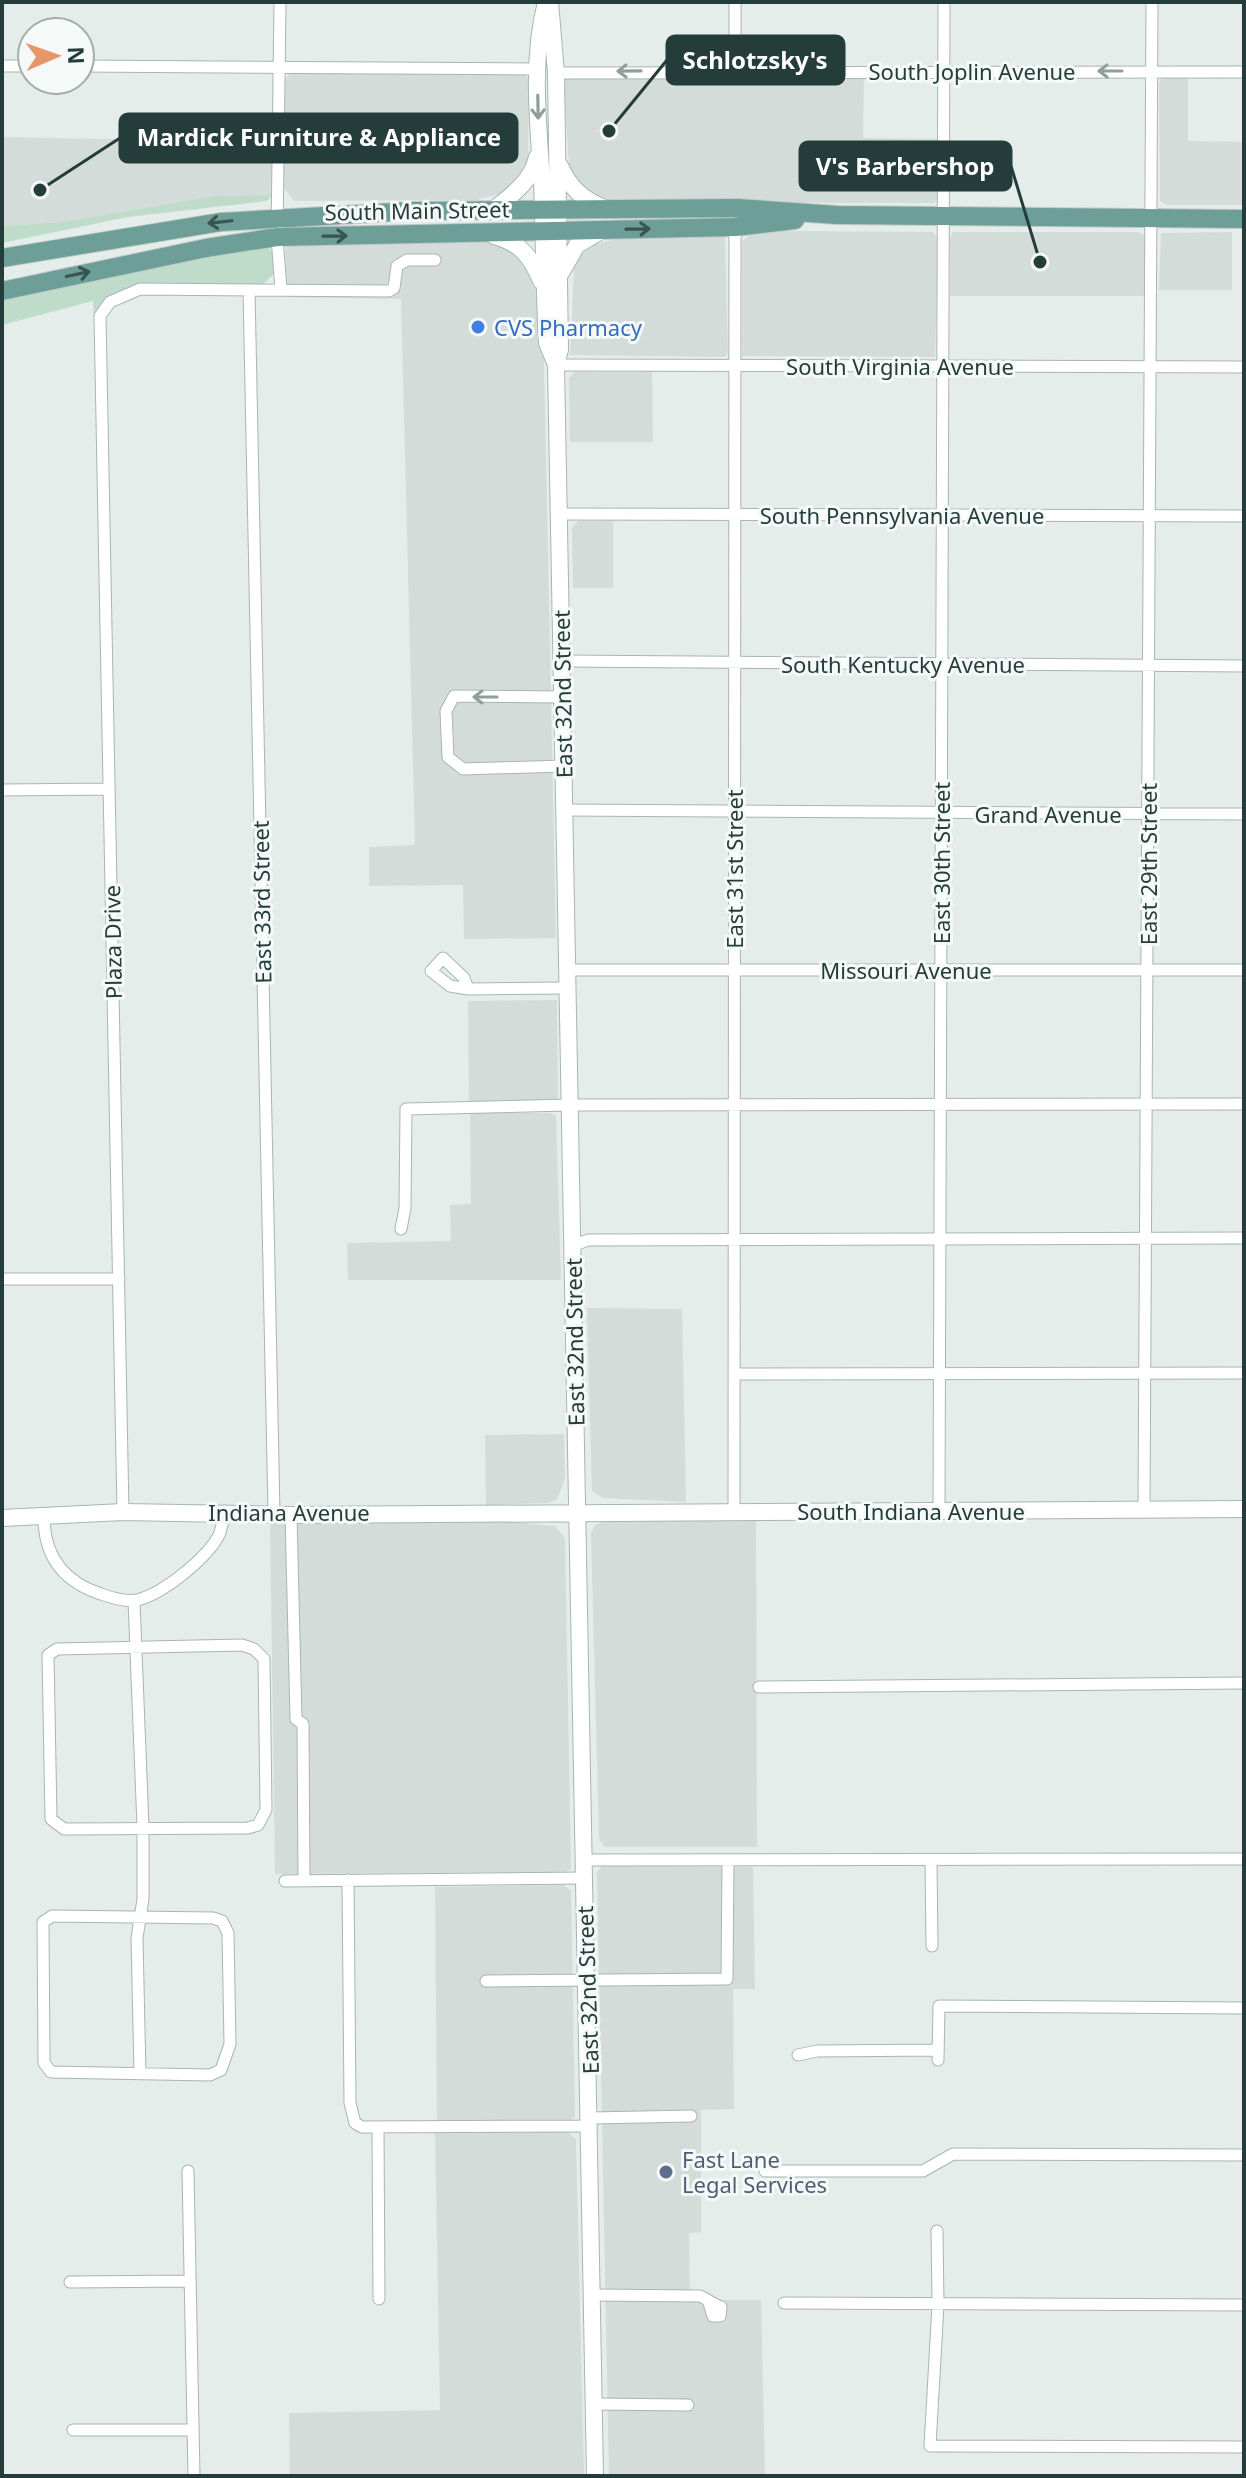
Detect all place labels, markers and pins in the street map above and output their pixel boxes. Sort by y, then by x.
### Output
callout: Schlotzsky's [667,36,844,84]
callout: Mardick Furniture & Appliance [120,114,517,162]
callout: V's Barbershop [800,142,1011,190]
place label: CVS Pharmacy [494,312,643,342]
marker: CVS Pharmacy [469,318,487,336]
place label: Fast Lane Legal Services [682,2144,827,2199]
marker: Fast Lane Legal Services [657,2163,675,2181]

